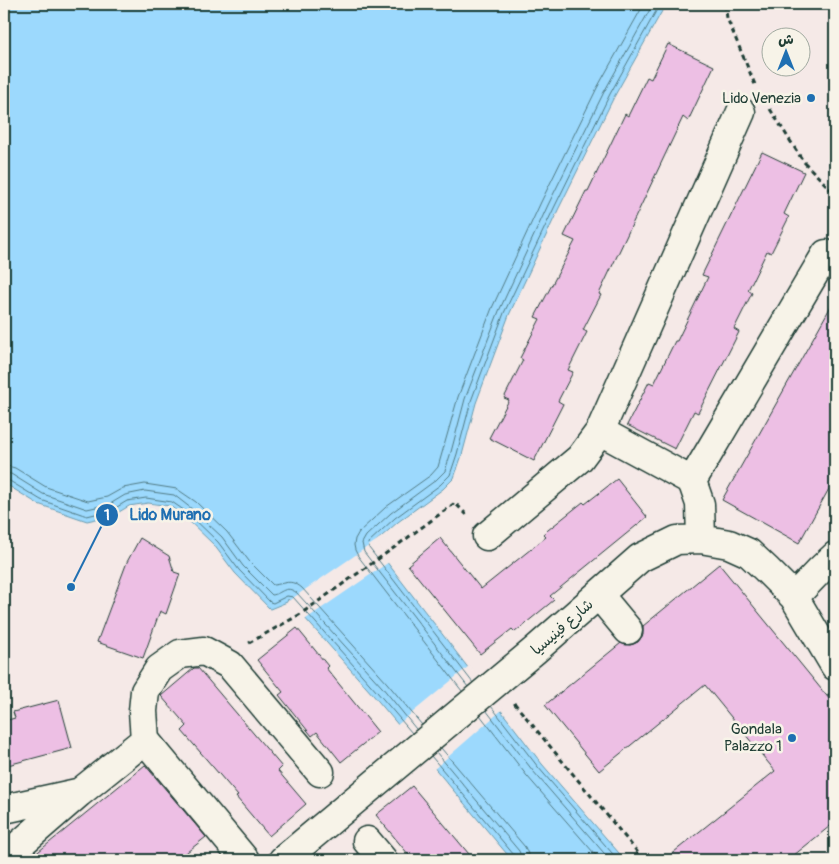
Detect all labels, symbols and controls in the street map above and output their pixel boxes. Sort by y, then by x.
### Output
north arrow [762,28,812,78]
text: ش [778,31,794,48]
place label: Lido Venezia [722,89,801,108]
marker: Lido Venezia [805,92,817,104]
callout: Lido Murano [94,499,221,530]
text: Lido Murano [129,505,211,525]
text: 1 [104,506,110,525]
street label: شارع فينيسيا [527,595,597,660]
place label: Gondala Palazzo 1 [724,720,782,756]
marker: Gondala Palazzo 1 [786,732,798,744]

